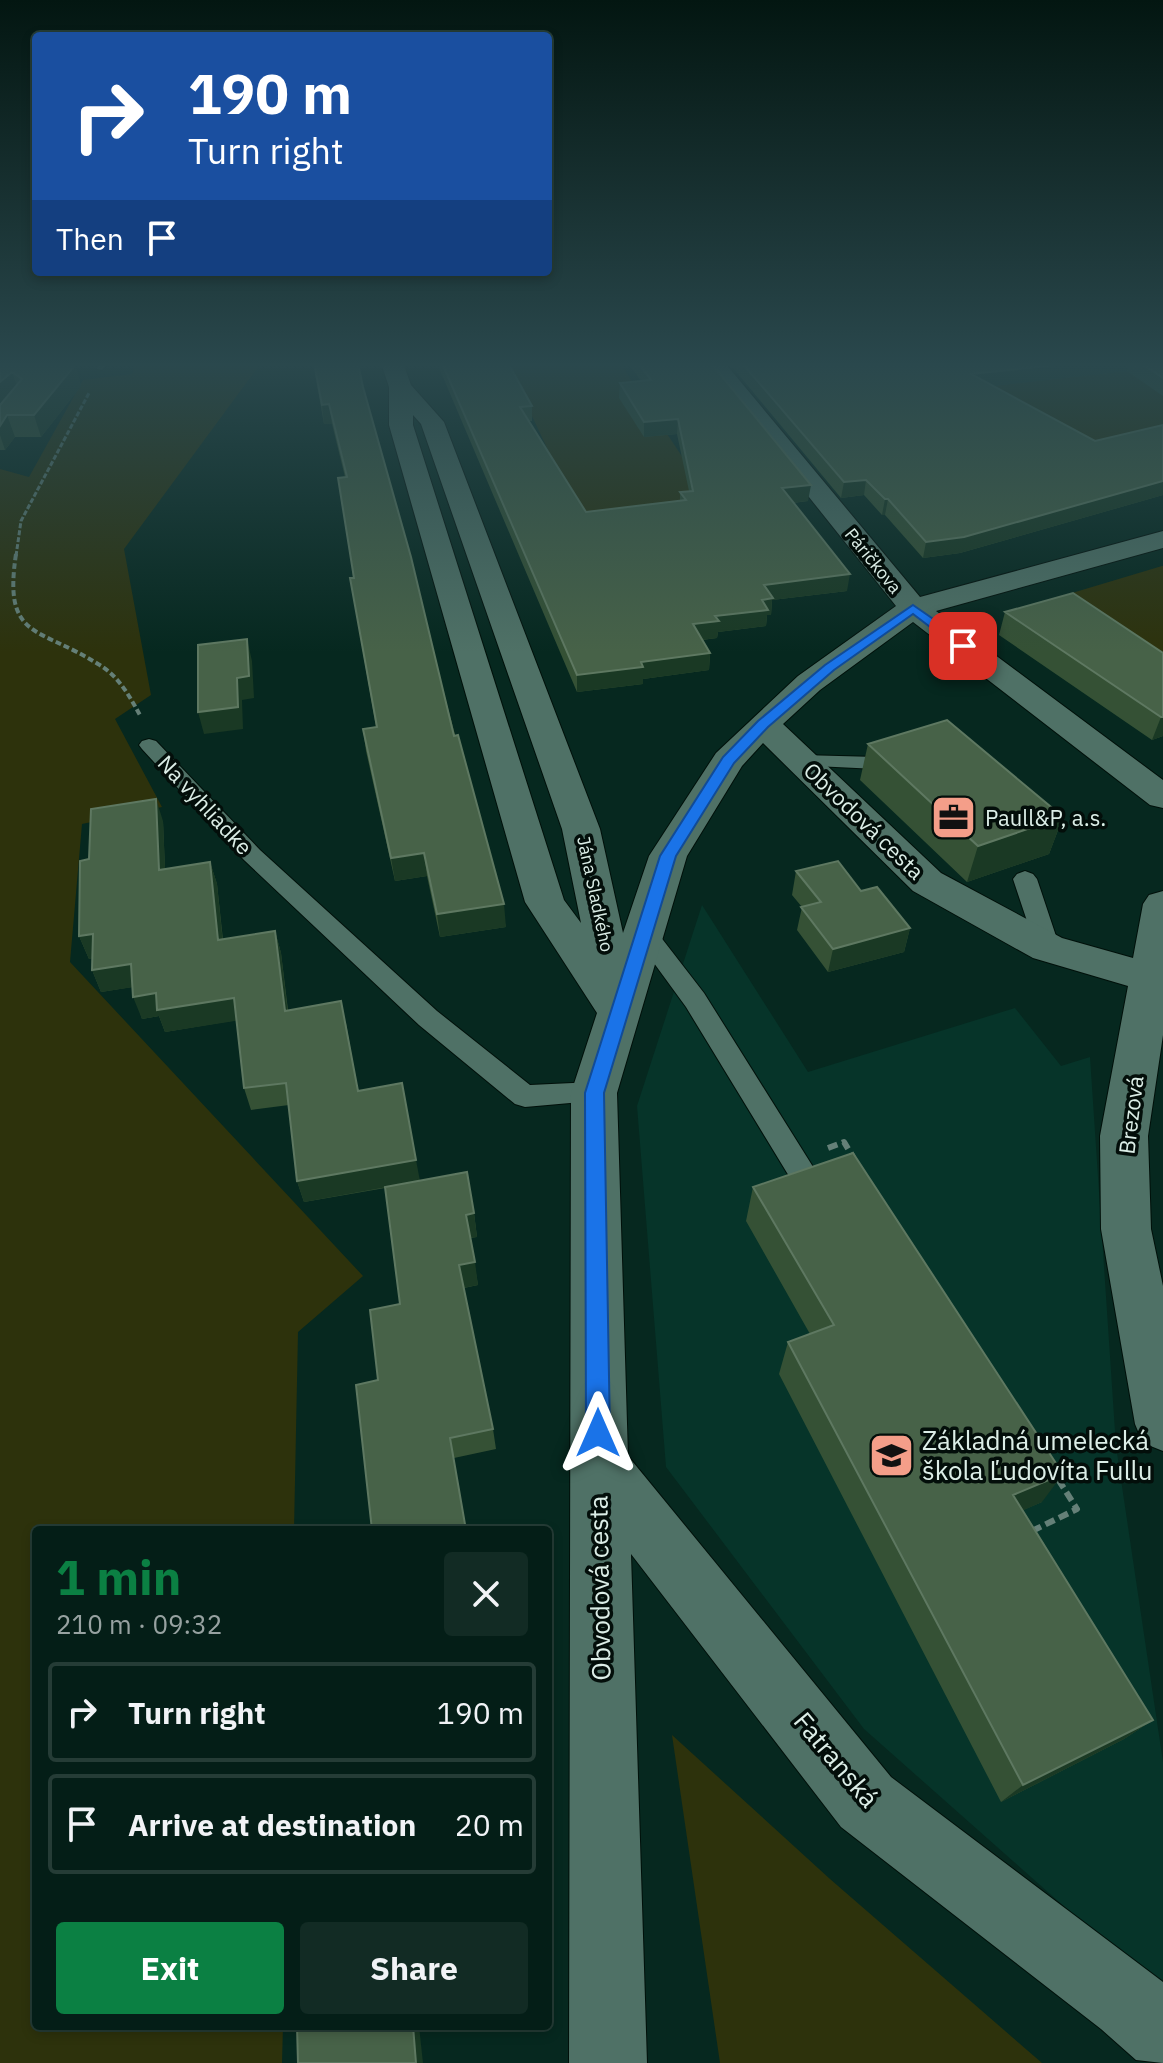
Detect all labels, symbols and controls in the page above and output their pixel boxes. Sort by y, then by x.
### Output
text: 190 m [188,57,352,129]
icon: right [56,64,160,168]
text: Turn right [188,127,344,174]
icon: arrive [140,216,184,260]
text: Then [56,219,124,258]
street label: Páričkova [840,523,907,599]
pin [929,612,997,680]
icon: arrive [941,624,985,668]
street label: Na vyhliadke [152,749,259,861]
street label: Obvodová cesta [798,756,931,886]
office icon: Paull&P, a.s. [930,794,978,842]
place label: Paull&P, a.s. [985,803,1106,832]
street label: Jána Sladkého [572,834,619,954]
street label: Brezová [1111,1074,1150,1156]
position arrow [556,1391,640,1475]
place label: Základná umelecká škola Ľudovíta Fullu [922,1423,1152,1487]
school or university icon: Základná umelecká škola Ľudovíta Fullu [867,1432,915,1480]
street label: Obvodová cesta [580,1495,618,1681]
text: 1 min [56,1546,181,1608]
button: close [444,1552,528,1636]
text: 210 m · 09:32 [56,1607,222,1641]
icon: right [60,1690,104,1734]
text: Turn right [128,1693,266,1732]
text: 190 m [437,1693,524,1732]
street label: Fatranská [787,1704,887,1814]
icon: arrive [60,1802,104,1846]
text: Arrive at destination [128,1805,416,1844]
text: 20 m [455,1805,524,1844]
button: Exit [56,1922,284,2014]
button: Share [300,1922,528,2014]

